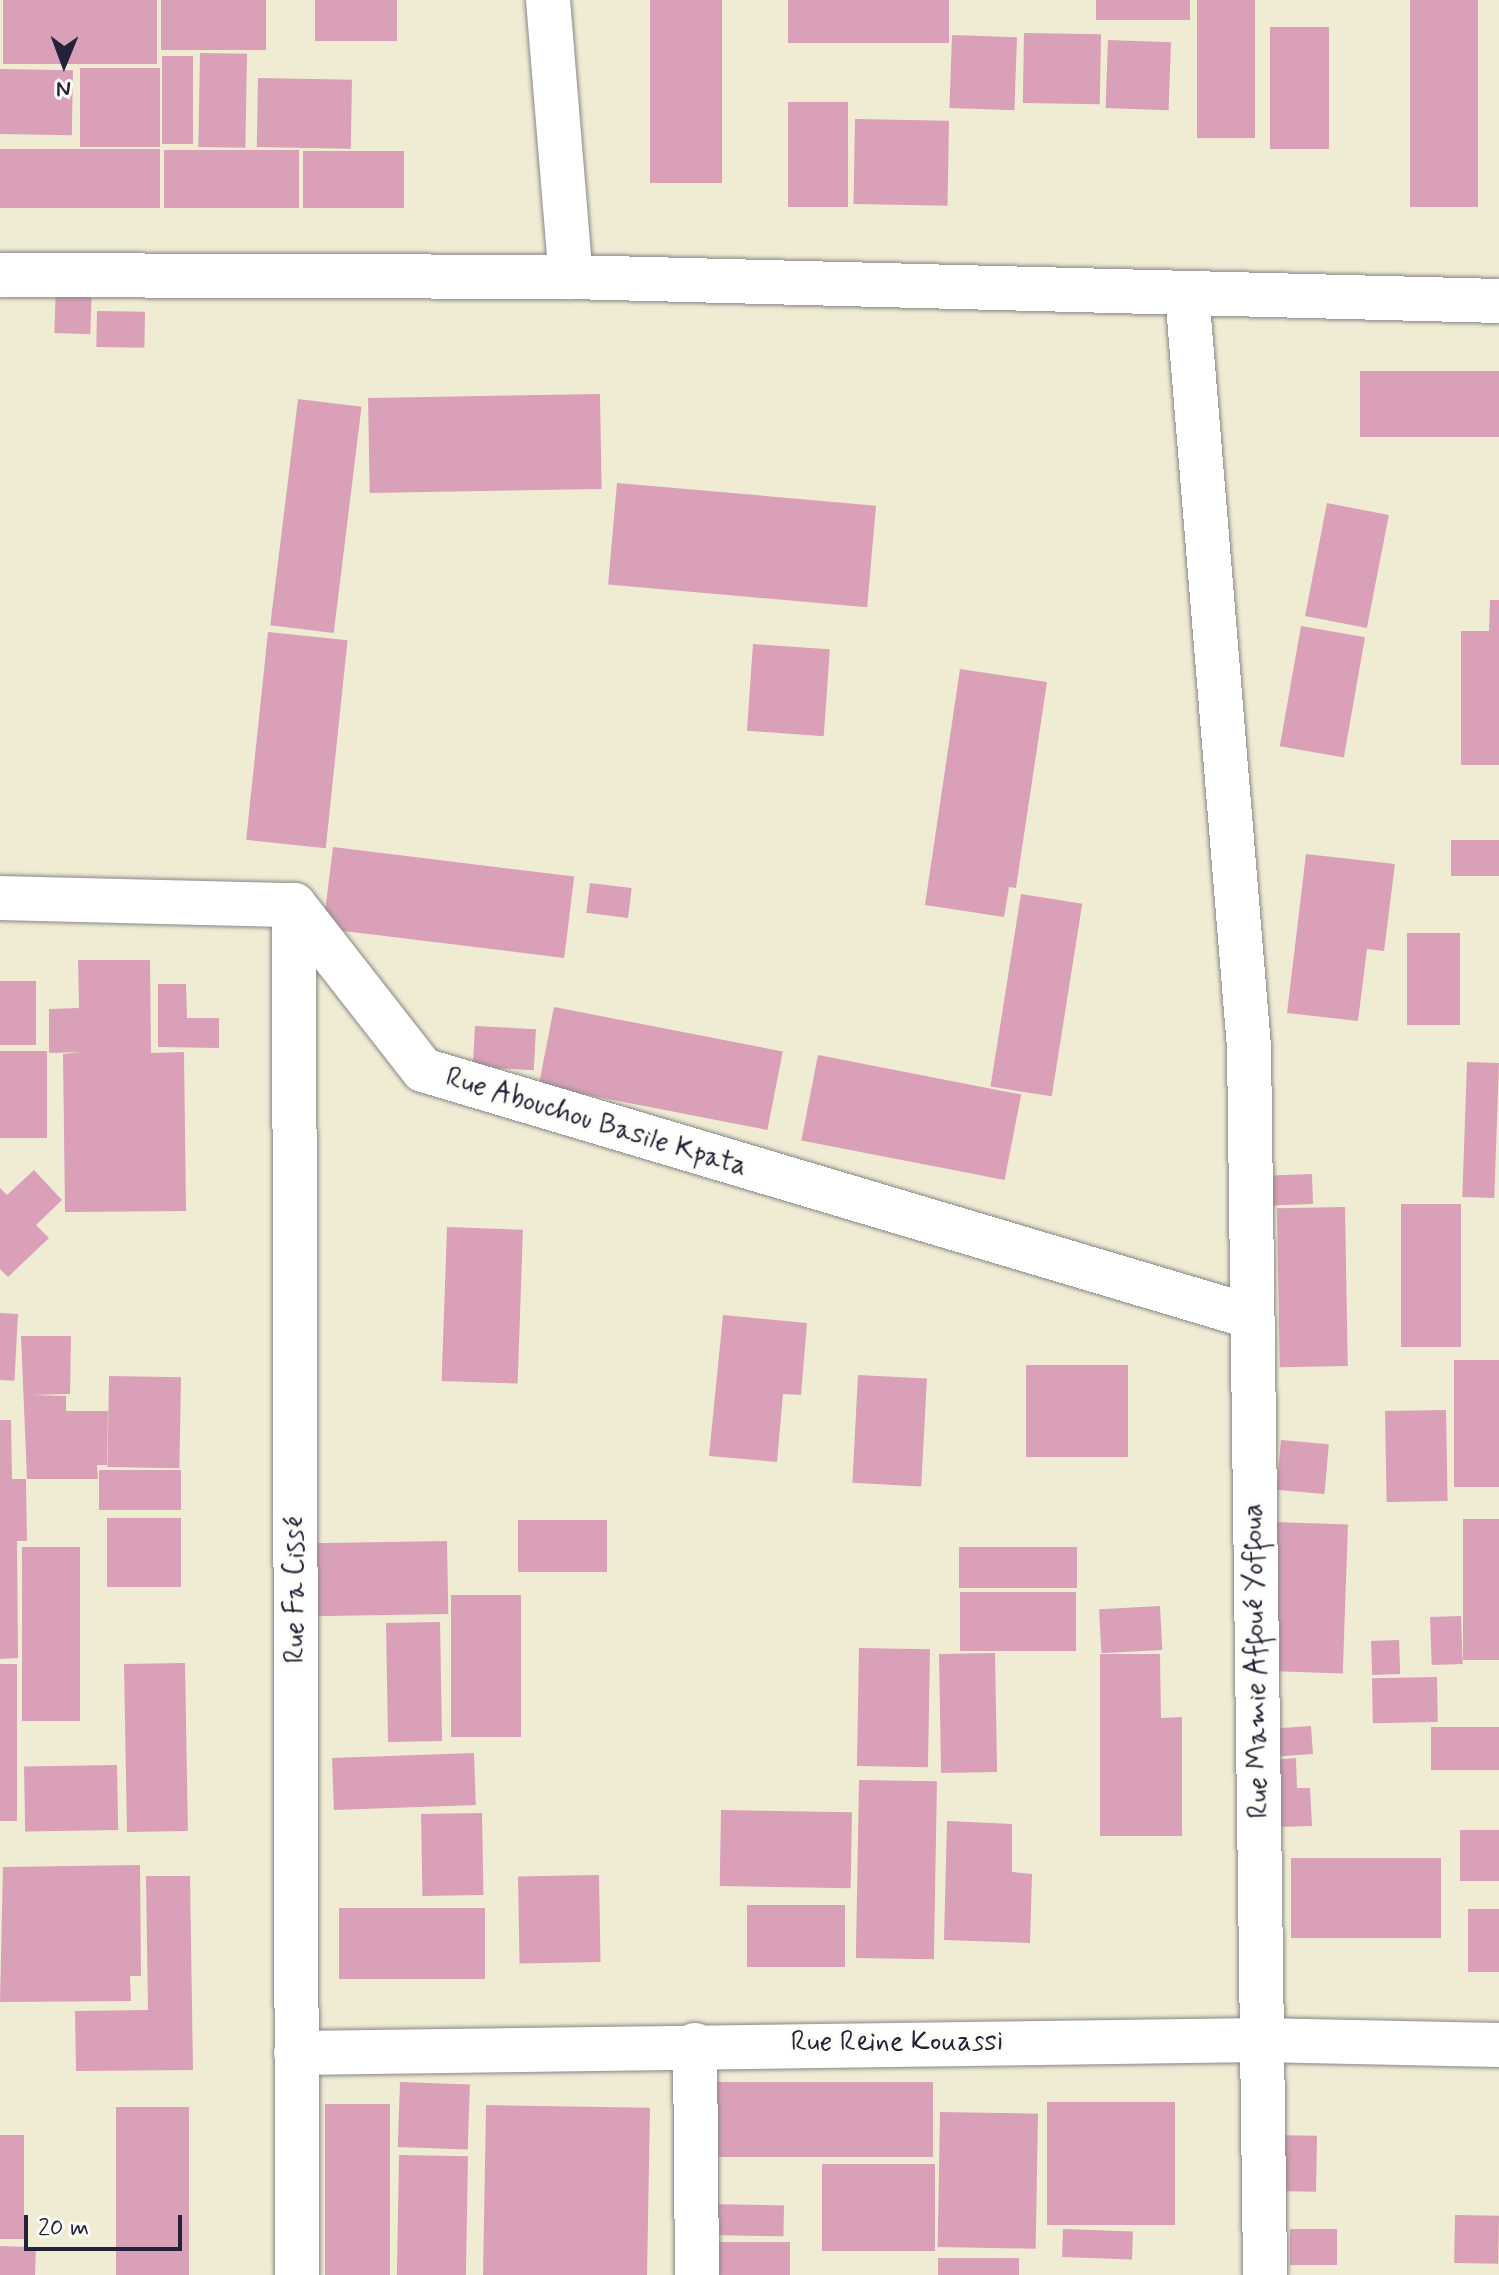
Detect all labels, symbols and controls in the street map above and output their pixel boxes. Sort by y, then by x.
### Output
north arrow [24,24,104,104]
text: N [56,74,71,102]
street label: Rue Abouchou Basile Kpata [441,1061,751,1185]
street label: Rue Mamie Affoué Yoffoua [1237,1504,1277,1818]
street label: Rue Fa Cissé [279,1516,313,1664]
street label: Rue Reine Kouassi [792,2026,1002,2060]
scale bar [28,2199,186,2249]
text: 20 m [38,2213,89,2244]

